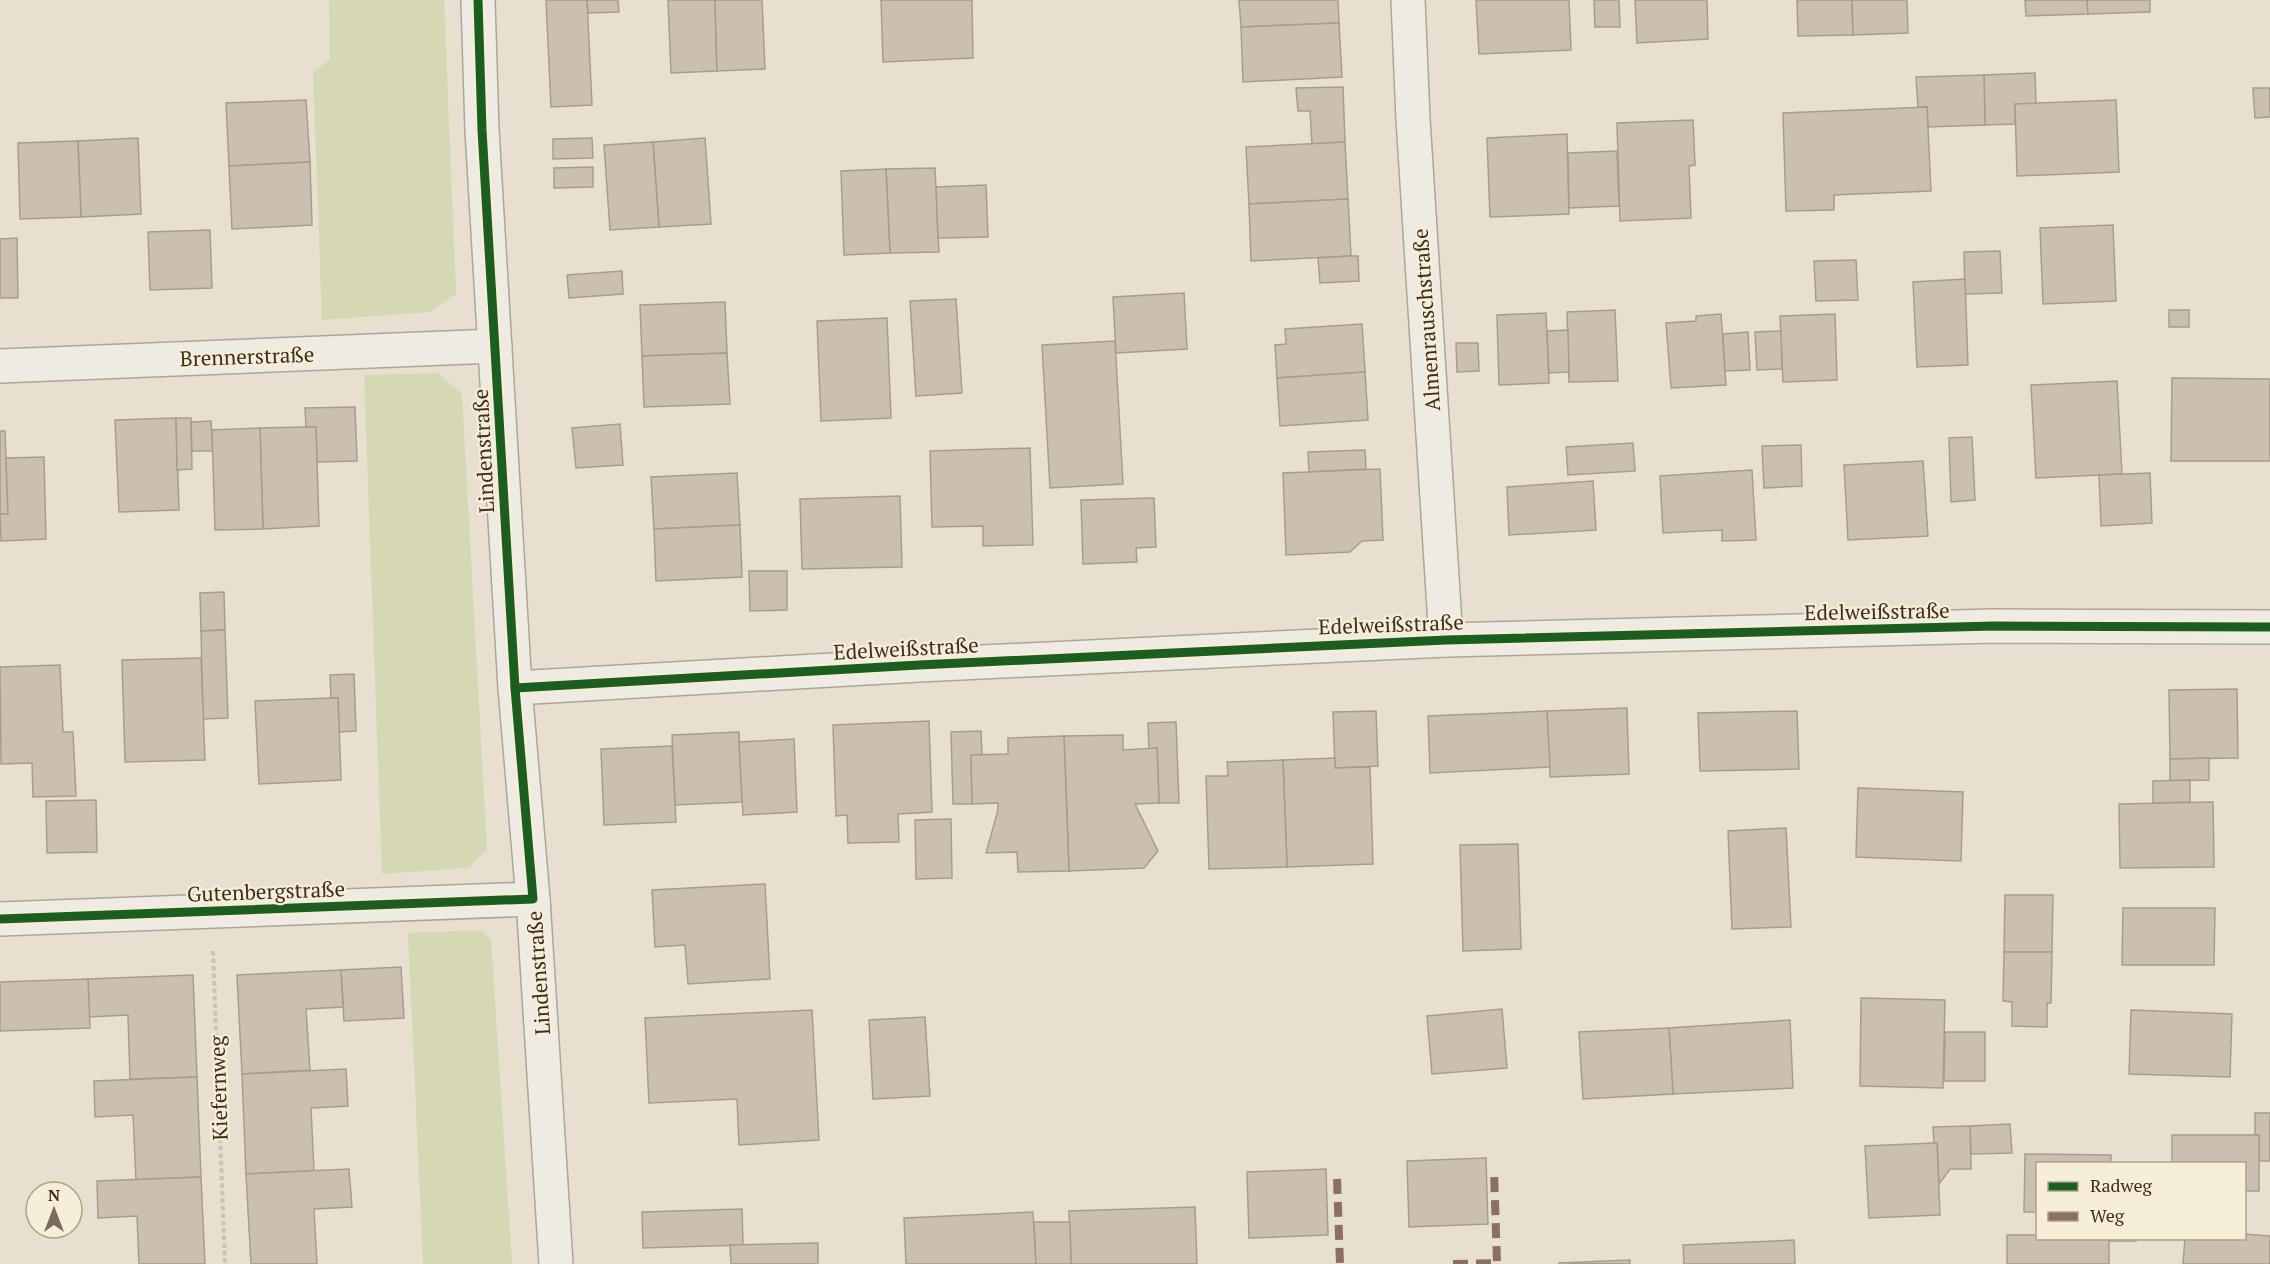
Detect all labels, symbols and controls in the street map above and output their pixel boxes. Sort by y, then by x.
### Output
street label: Almenrauschstraße [1406,228,1446,412]
street label: Brennerstraße [179,340,315,372]
street label: Lindenstraße [466,388,500,514]
street label: Edelweißstraße [1804,596,1950,626]
street label: Edelweißstraße [1318,607,1464,641]
street label: Edelweißstraße [833,630,979,666]
street label: Gutenbergstraße [187,874,345,908]
street label: Lindenstraße [520,910,556,1036]
street label: Kiefernweg [202,1034,234,1141]
legend [2036,1162,2246,1240]
text: Radweg [2090,1173,2152,1197]
north arrow [24,1180,84,1240]
text: N [48,1184,60,1206]
text: Weg [2090,1203,2125,1227]

